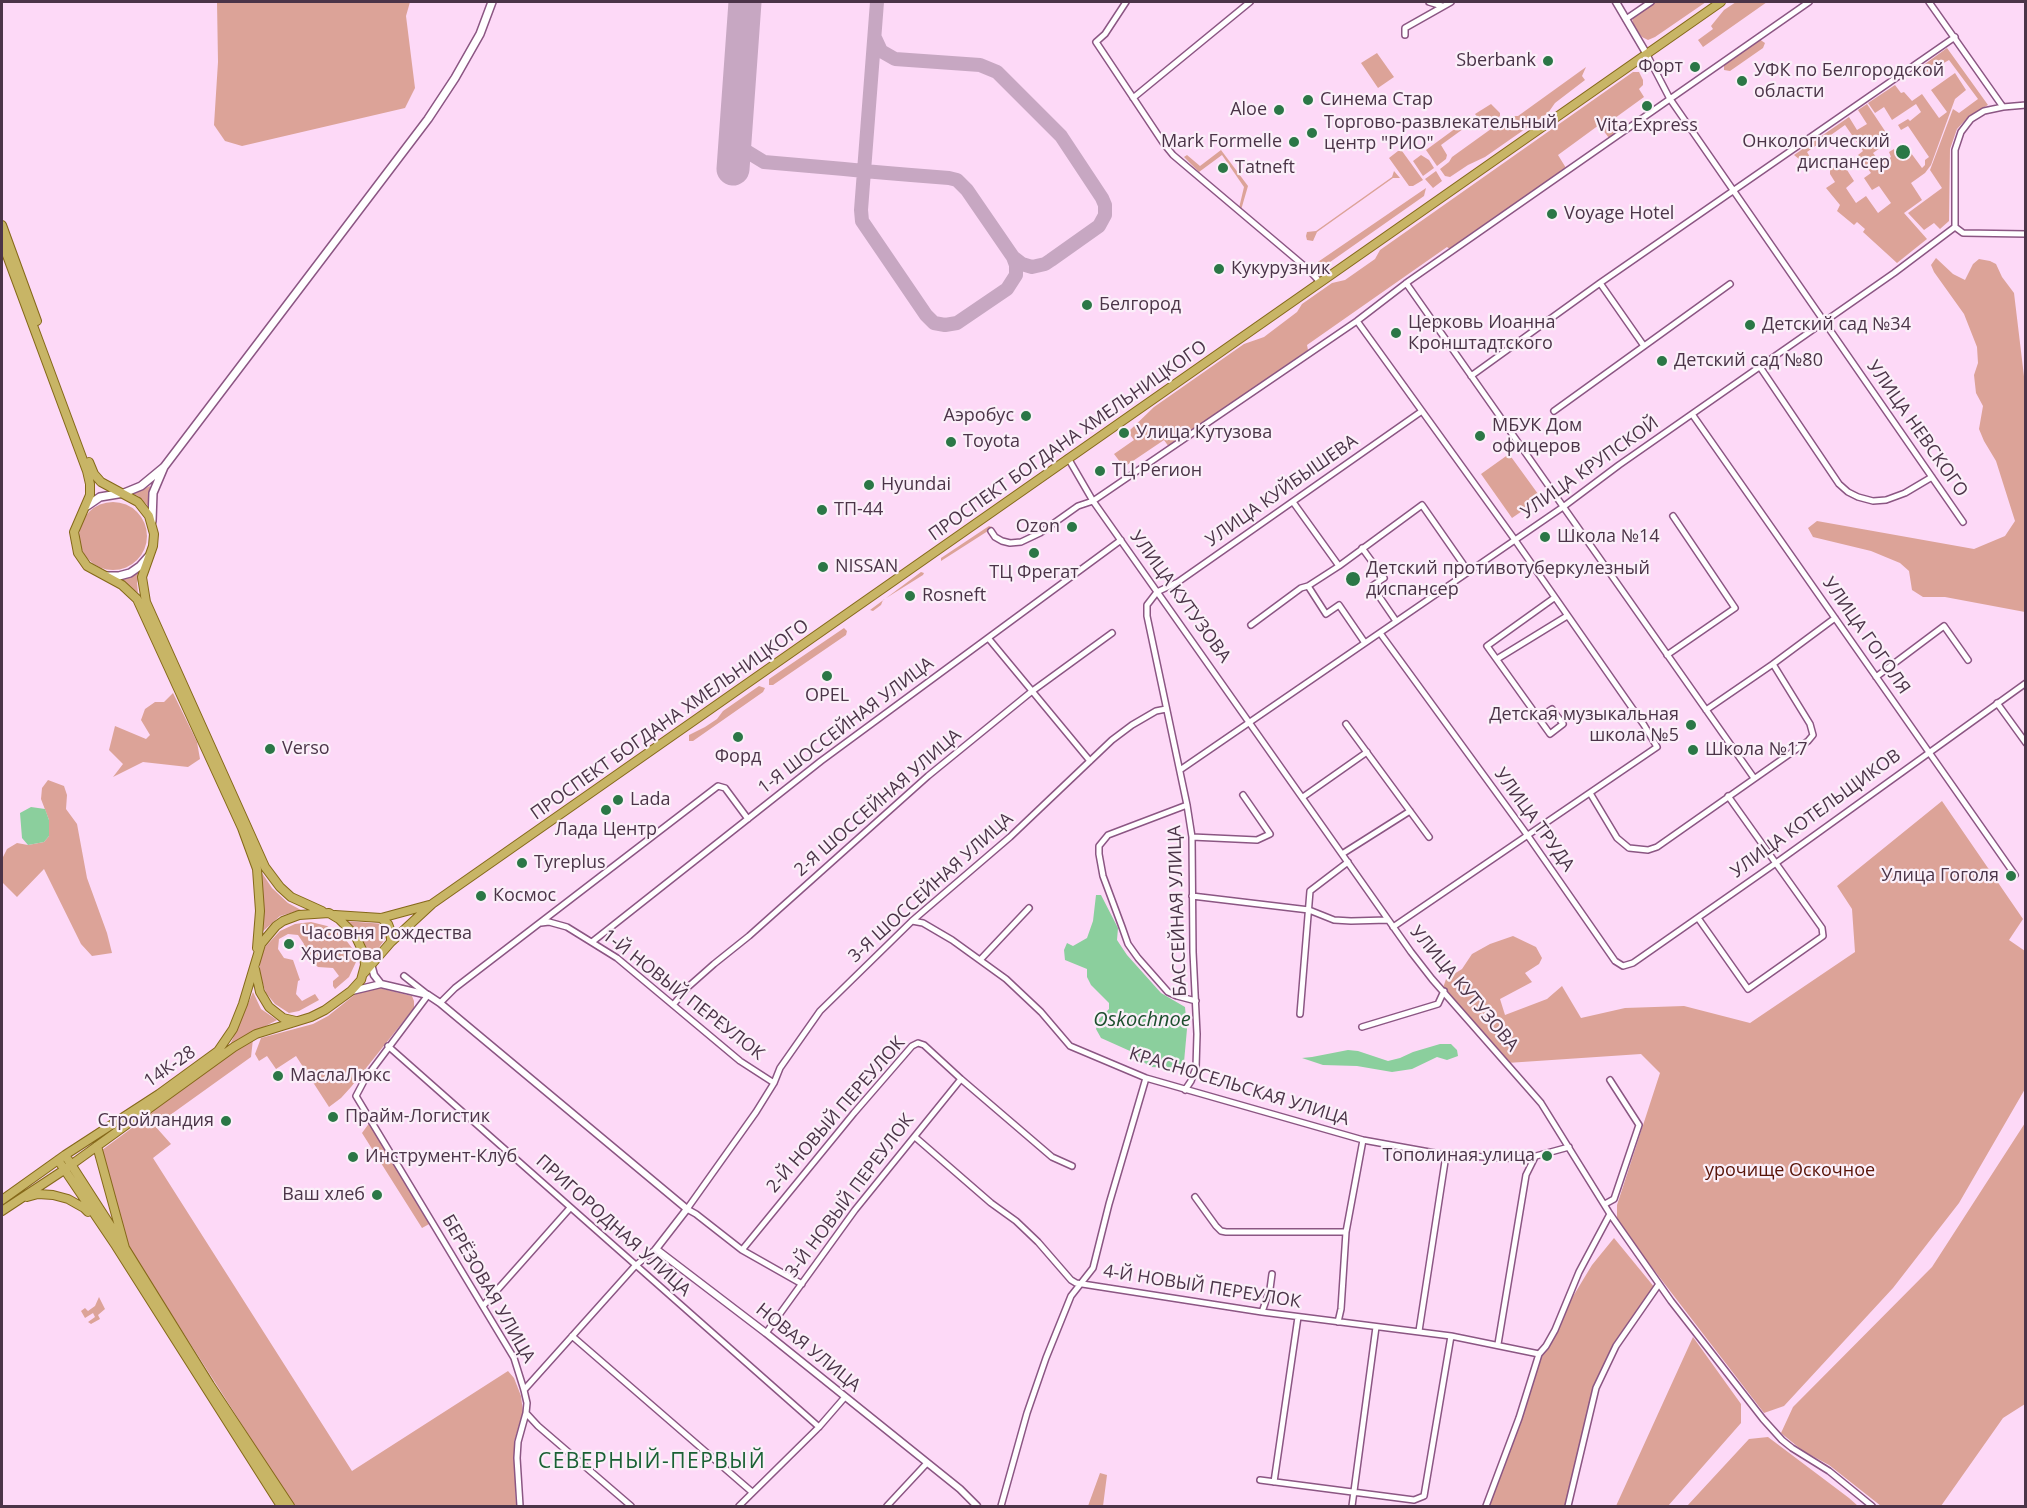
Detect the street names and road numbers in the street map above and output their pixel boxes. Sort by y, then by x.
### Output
street label: ПРОСПЕКТ БОГДАНА ХМЕЛЬНИЦКОГО [925,336,1211,546]
street label: УЛИЦА НЕВСКОГО [1862,357,1972,501]
street label: УЛИЦА КРУПСКОЙ [1517,412,1663,524]
street label: УЛИЦА КУЙБЫШЕВА [1202,430,1362,552]
street label: УЛИЦА КУТУЗОВА [1125,527,1235,667]
street label: УЛИЦА ГОГОЛЯ [1818,573,1914,699]
street label: ПРОСПЕКТ БОГДАНА ХМЕЛЬНИЦКОГО [527,615,813,825]
street label: 1-Я ШОССЕЙНАЯ УЛИЦА [754,653,938,799]
street label: 2-Я ШОССЕЙНАЯ УЛИЦА [790,725,966,881]
street label: УЛИЦА КОТЕЛЬЩИКОВ [1727,745,1905,883]
street label: УЛИЦА ТРУДА [1489,764,1579,876]
street label: 3-Я ШОССЕЙНАЯ УЛИЦА [844,808,1018,968]
street label: БАССЕЙНАЯ УЛИЦА [1164,825,1192,997]
street label: УЛИЦА КУТУЗОВА [1405,922,1523,1056]
street label: 1-Й НОВЫЙ ПЕРЕУЛОК [598,925,768,1065]
street label: 2-Й НОВЫЙ ПЕРЕУЛОК [762,1033,910,1197]
street label: 14К-28 [140,1042,200,1092]
street label: КРАСНОСЕЛЬСКАЯ УЛИЦА [1126,1043,1352,1131]
street label: 3-Й НОВЫЙ ПЕРЕУЛОК [781,1110,919,1282]
street label: ПРИГОРОДНАЯ УЛИЦА [531,1151,695,1301]
street label: БЕРЁЗОВАЯ УЛИЦА [437,1211,539,1367]
street label: 4-Й НОВЫЙ ПЕРЕУЛОК [1102,1261,1302,1313]
street label: НОВАЯ УЛИЦА [751,1299,865,1397]

